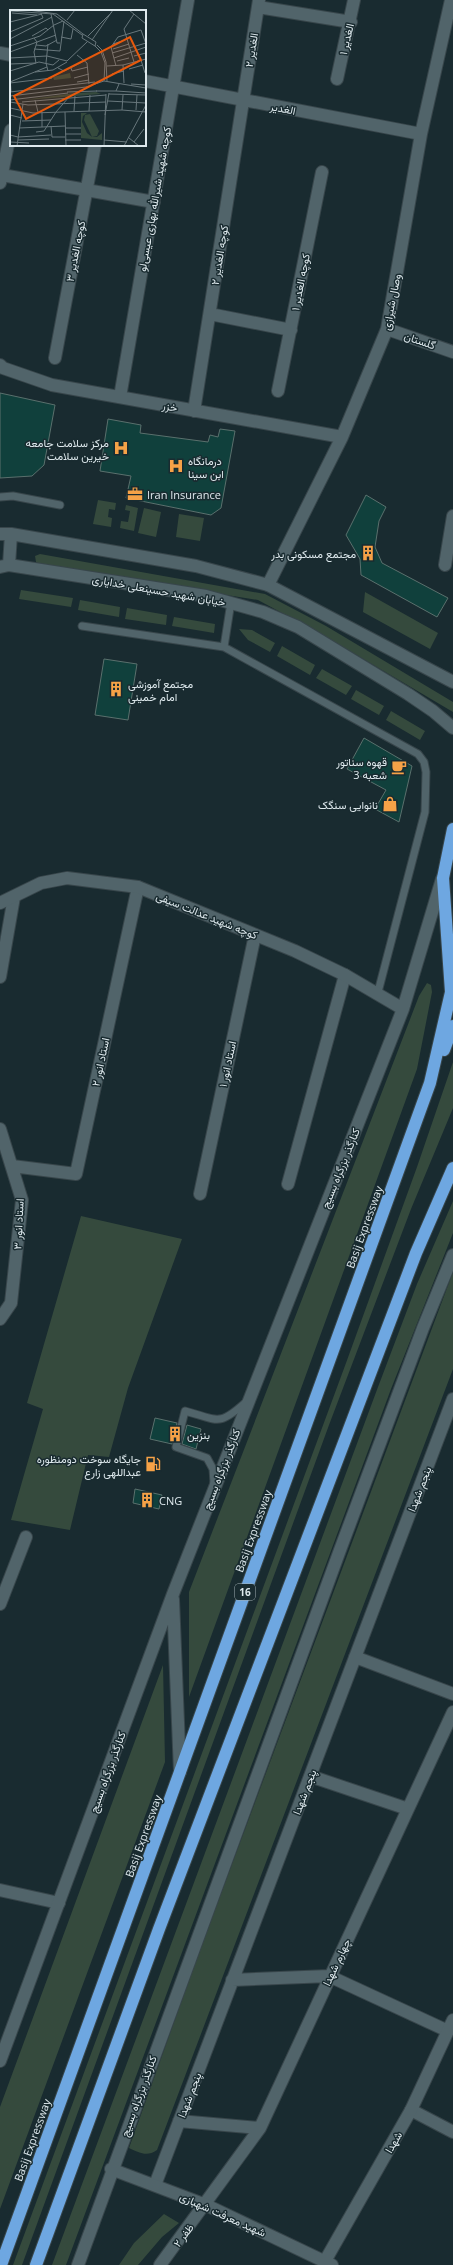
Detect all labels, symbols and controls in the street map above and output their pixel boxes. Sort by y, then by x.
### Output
inset map [10,10,146,146]
street label: الغدیر ۱ [335,22,357,56]
street label: ۲ الغدیر [241,32,261,68]
street label: الغدیر [268,98,297,118]
street label: کوچه شهید شیرالله بهاری عیسی‌لو [134,125,175,273]
street label: کوچه الغدیر ۳ [62,219,89,283]
street label: کوچه الغدیر ۲ [207,224,232,286]
street label: کوچه الغدیر ۱ [287,252,314,312]
street label: وصال شیرازی [378,272,404,332]
street label: گلستان [402,328,438,352]
street label: خزر [160,397,179,415]
place label: مرکز سلامت جامعه خیرین سلامت [26,435,109,463]
hospital icon: مرکز سلامت جامعه خیرین سلامت [112,439,130,457]
place label: درمانگاه ابن سینا [188,453,224,481]
hospital icon: درمانگاه ابن سینا [167,457,185,475]
office icon: Iran Insurance [126,485,144,503]
place label: Iran Insurance [147,487,221,502]
building icon: مجتمع مسکونی بدر [359,544,377,562]
place label: مجتمع مسکونی بدر [270,546,356,562]
street label: خیابان شهید حسینعلی خدایاری [91,571,227,609]
place label: مجتمع آموزشی امام خمینی [128,676,193,705]
building icon: مجتمع آموزشی امام خمینی [107,680,125,698]
place label: قهوه سناتور شعبه 3 [335,754,387,782]
cafe icon: قهوه سناتور شعبه 3 [390,758,408,776]
shop icon: نانوایی سنگک [381,795,399,813]
place label: نانوایی سنگک [318,797,378,812]
street label: کوچه شهید عدالت سیفی [154,888,260,943]
street label: استاد انور ۲ [88,1036,112,1088]
street label: استاد انور ۱ [215,1040,239,1088]
street label: کنارگذر بزرگراه بسیج [317,1126,364,1211]
street label: Basij Expressway [342,1183,386,1270]
street label: استاد انور ۳ [9,1198,27,1250]
building icon: بنزین [166,1425,184,1443]
street label: کنارگذر بزرگراه بسیج [199,1426,244,1512]
place label: بنزین [187,1427,210,1442]
place label: جایگاه سوخت دومنظوره عبداللهی زارع [37,1451,141,1480]
fuel station icon: جایگاه سوخت دومنظوره عبداللهی زارع [144,1455,162,1473]
street label: پنجم شهدا [404,1464,435,1514]
street label: Basij Expressway [231,1487,275,1574]
building icon: CNG [138,1491,156,1509]
place label: CNG [159,1493,182,1508]
road number: 16 [235,1584,255,1600]
street label: کنارگذر بزرگراه بسیج [85,1729,130,1815]
street label: پنجم شهدا [289,1767,320,1817]
street label: Basij Expressway [121,1792,165,1879]
street label: چهارم شهدا [319,1936,354,1989]
street label: کنارگذر بزرگراه بسیج [116,2053,161,2139]
street label: پنجم شهدا [174,2070,205,2120]
street label: Basij Expressway [10,2096,54,2183]
street label: شهدا [381,2128,405,2156]
street label: شهید معرفت شهبازی [177,2188,269,2240]
street label: ظفر ۲ [169,2220,197,2250]

